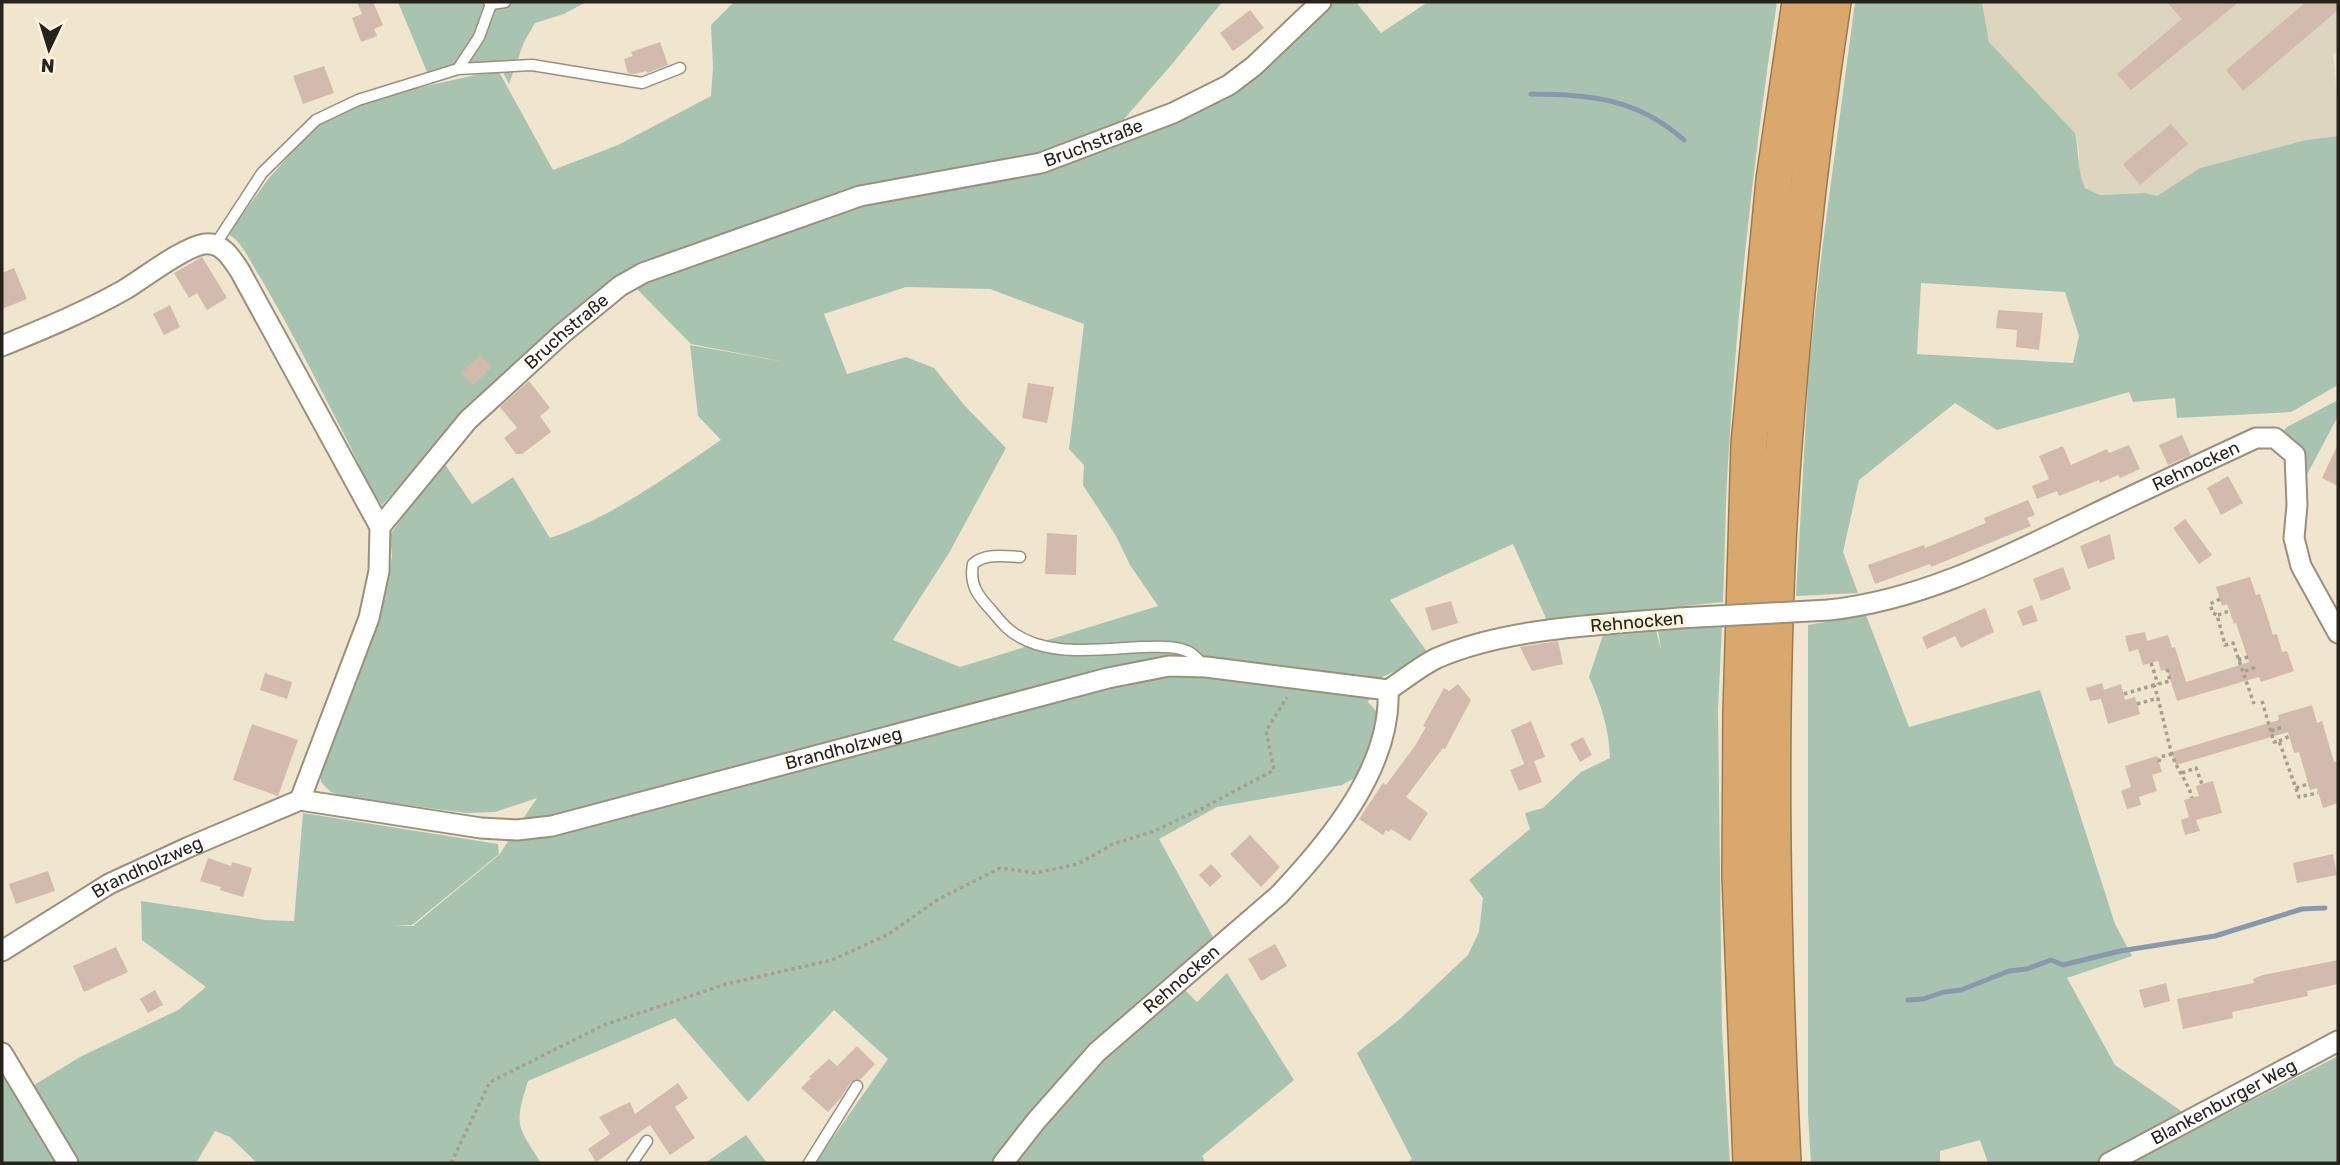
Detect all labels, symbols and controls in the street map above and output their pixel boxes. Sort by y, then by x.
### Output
north arrow [14,14,84,84]
text: N [40,54,55,77]
street label: Bruchstraße [1041,114,1146,172]
street label: Bruchstraße [520,289,613,374]
street label: Rehnocken [2149,436,2243,496]
street label: Rehnocken [1589,607,1685,637]
street label: Brandholzweg [783,722,904,775]
street label: Brandholzweg [88,832,206,903]
street label: Rehnocken [1139,940,1224,1018]
street label: Blankenburger Weg [2147,1054,2300,1150]

